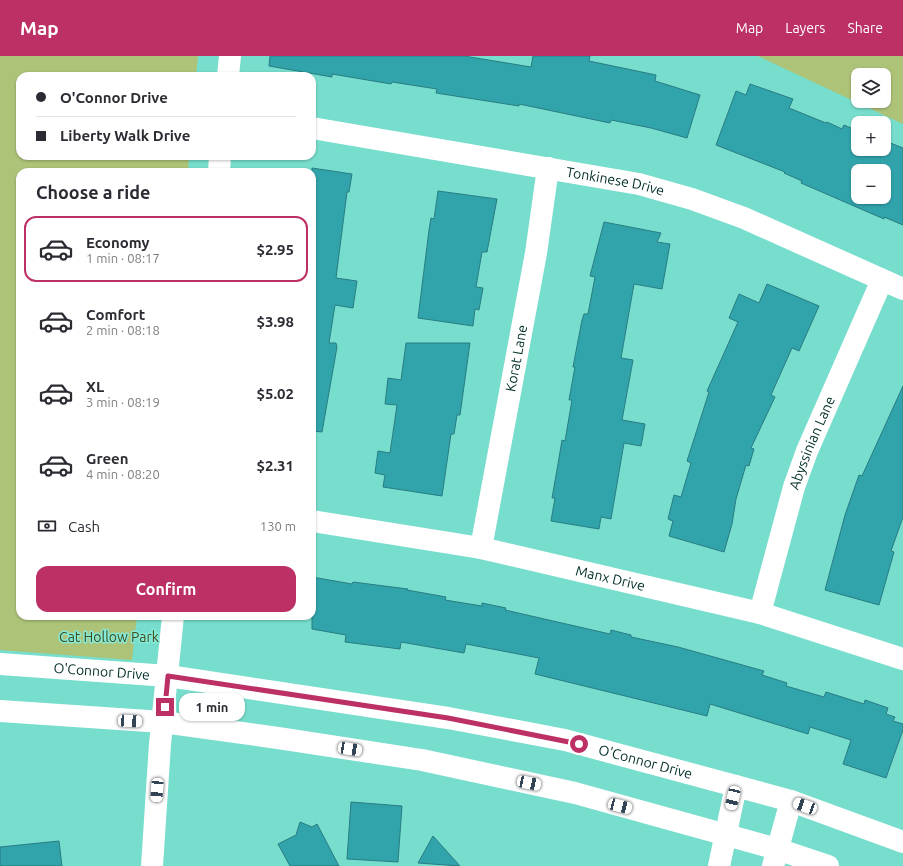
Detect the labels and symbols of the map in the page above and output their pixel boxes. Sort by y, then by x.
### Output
street label: Tonkinese Drive [565,164,666,199]
street label: Korat Lane [502,323,530,393]
street label: Abyssinian Lane [786,394,838,492]
street label: Manx Drive [574,562,647,594]
park label: Cat Hollow Park [59,629,159,645]
street label: O'Connor Drive [53,660,150,683]
callout: 1 min [179,693,245,721]
route end [156,698,174,716]
car [118,714,142,728]
route start [570,735,588,753]
car [337,741,363,757]
street label: O'Connor Drive [597,741,694,782]
car [516,775,542,791]
car [150,778,164,802]
car [724,785,742,811]
car [792,796,818,816]
car [607,797,633,815]

